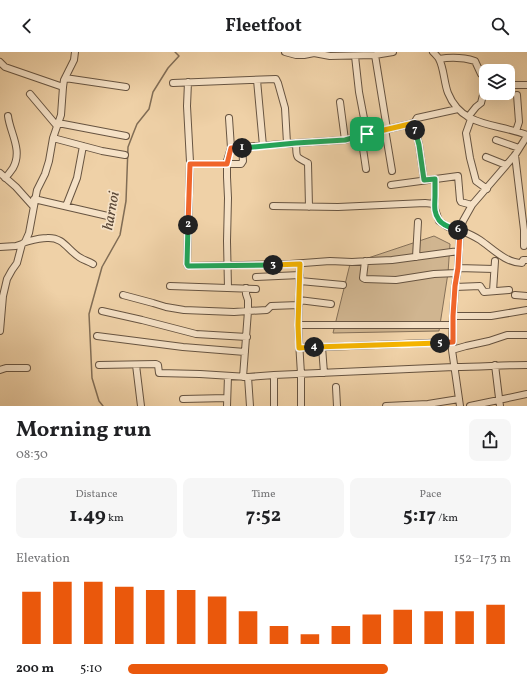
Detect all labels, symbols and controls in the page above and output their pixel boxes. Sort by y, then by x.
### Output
text: Fleetfoot [225,14,302,39]
icon: back [16,15,38,37]
icon: search [489,15,511,37]
map controls [479,64,515,100]
button: layers [479,64,515,100]
pin [350,117,384,151]
pin: 7 [405,120,425,140]
text: 7 [412,122,418,137]
icon: arrive [356,123,378,145]
pin: 1 [232,138,252,158]
text: 1 [240,140,244,155]
water label: harnoi [98,190,126,232]
pin: 2 [178,215,198,235]
text: 2 [185,217,191,232]
pin: 6 [448,220,468,240]
text: 6 [455,222,461,237]
pin: 3 [263,255,283,275]
text: 3 [270,257,276,272]
pin: 5 [430,333,450,353]
text: 5 [437,335,443,350]
pin: 4 [304,337,324,357]
text: 4 [311,339,317,354]
text: Morning run [16,415,151,446]
button: share [469,419,511,461]
text: 08:30 [16,446,48,464]
text: Distance [75,487,118,502]
text: Time [251,487,276,502]
text: Pace [420,487,442,502]
text: 1.49 [69,502,106,530]
text: 7:52 [246,502,281,530]
text: 5:17 [403,502,436,530]
text: km [106,511,124,526]
text: /km [436,511,458,526]
text: Elevation [16,550,70,568]
text: 152–173 m [454,550,511,568]
text: 200 m [16,660,54,678]
text: 5:10 [80,660,102,678]

